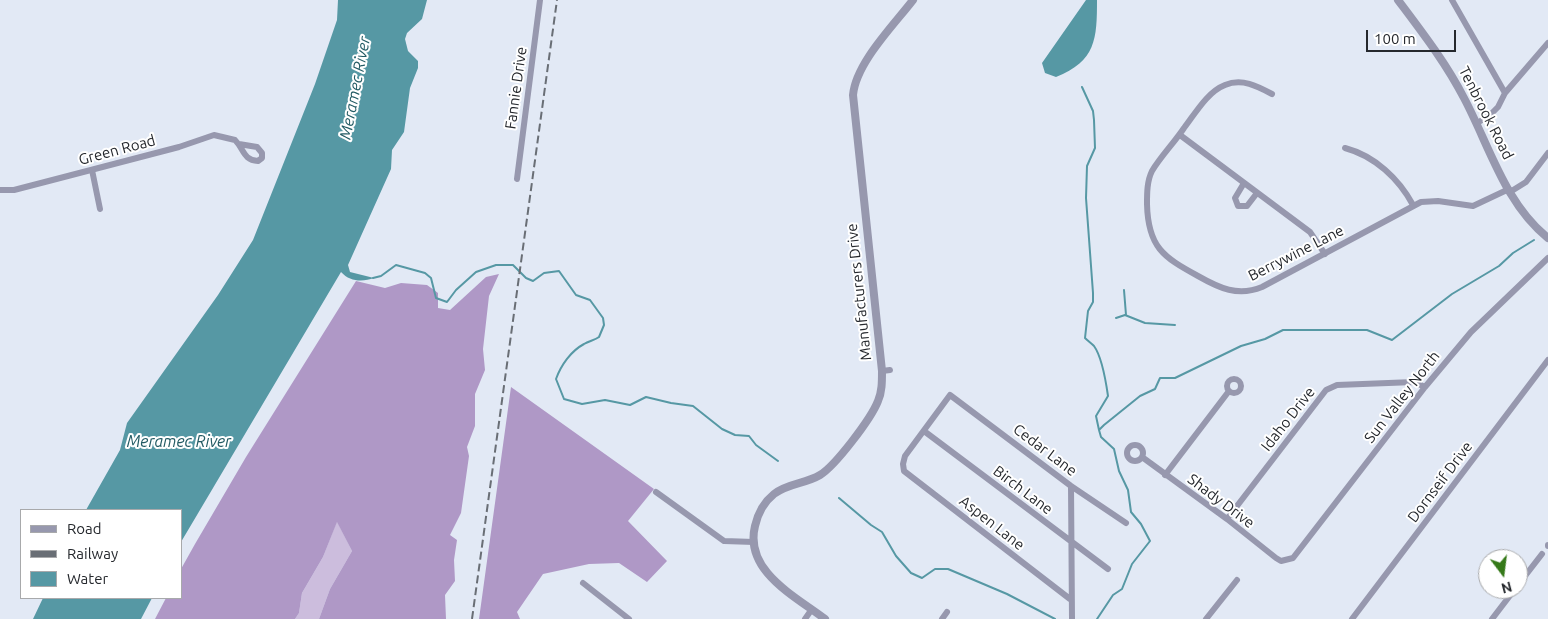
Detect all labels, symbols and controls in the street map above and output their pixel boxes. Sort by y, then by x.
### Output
scale bar [1368,20,1458,52]
text: 100 m [1374,30,1416,47]
water label: Meramec River [336,35,374,141]
street label: Fannie Drive [501,46,531,130]
street label: Tenbrook Road [1455,63,1517,163]
street label: Green Road [77,131,157,169]
street label: Berrywine Lane [1245,221,1347,285]
street label: Manufacturers Drive [843,223,875,361]
street label: Sun Valley North [1360,347,1444,447]
street label: Idaho Drive [1257,383,1319,455]
street label: Cedar Lane [1010,420,1080,480]
water label: Meramec River [127,432,231,452]
street label: Dornseif Drive [1404,438,1476,526]
street label: Birch Lane [990,462,1056,518]
street label: Shady Drive [1184,470,1258,532]
street label: Aspen Lane [956,492,1028,554]
legend [20,509,182,599]
text: Road [67,520,102,537]
text: Railway [67,545,118,562]
north arrow [1478,549,1528,599]
text: Water [67,570,108,587]
text: N [1500,578,1514,597]

